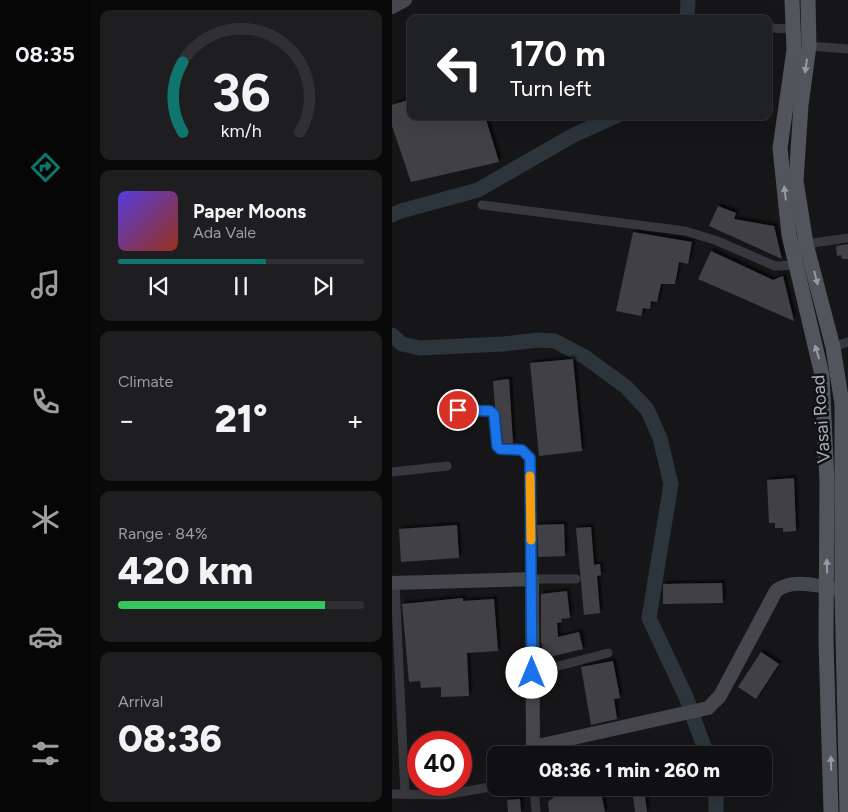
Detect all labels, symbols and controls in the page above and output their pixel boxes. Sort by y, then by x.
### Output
text: 170 m [510,33,606,75]
icon: left [427,35,492,100]
text: 08:35 [15,41,75,68]
one-way arrow [802,58,810,74]
text: 36 [211,62,271,124]
text: Turn left [510,75,592,102]
text: km/h [221,120,261,141]
icon: directions [28,150,63,185]
one-way arrow [781,185,789,201]
text: Paper Moons [193,200,306,223]
text: Ada Vale [193,223,256,242]
icon: music [28,267,63,302]
one-way arrow [812,271,820,286]
icon: previous [145,272,173,300]
icon: pause [227,272,255,300]
icon: next [309,272,337,300]
one-way arrow [813,344,821,359]
text: Climate [118,372,173,391]
street label: Vasai Road [807,374,835,464]
icon: phone [28,384,63,419]
pin [437,389,479,431]
text: 21° [214,396,268,442]
icon: arrive [444,396,472,424]
text: − [118,403,135,437]
text: + [347,403,364,437]
icon: climate [28,502,63,537]
text: Range · 84% [118,524,208,543]
text: 420 km [118,548,253,594]
one-way arrow [823,558,831,574]
icon: car [28,619,63,654]
position arrow [505,646,557,698]
text: Arrival [118,692,163,711]
text: 08:36 [118,716,222,762]
speed limit sign: 40 [407,731,472,796]
icon: filters [28,736,63,771]
one-way arrow [826,755,834,771]
text: 08:36 · 1 min · 260 m [539,759,720,782]

